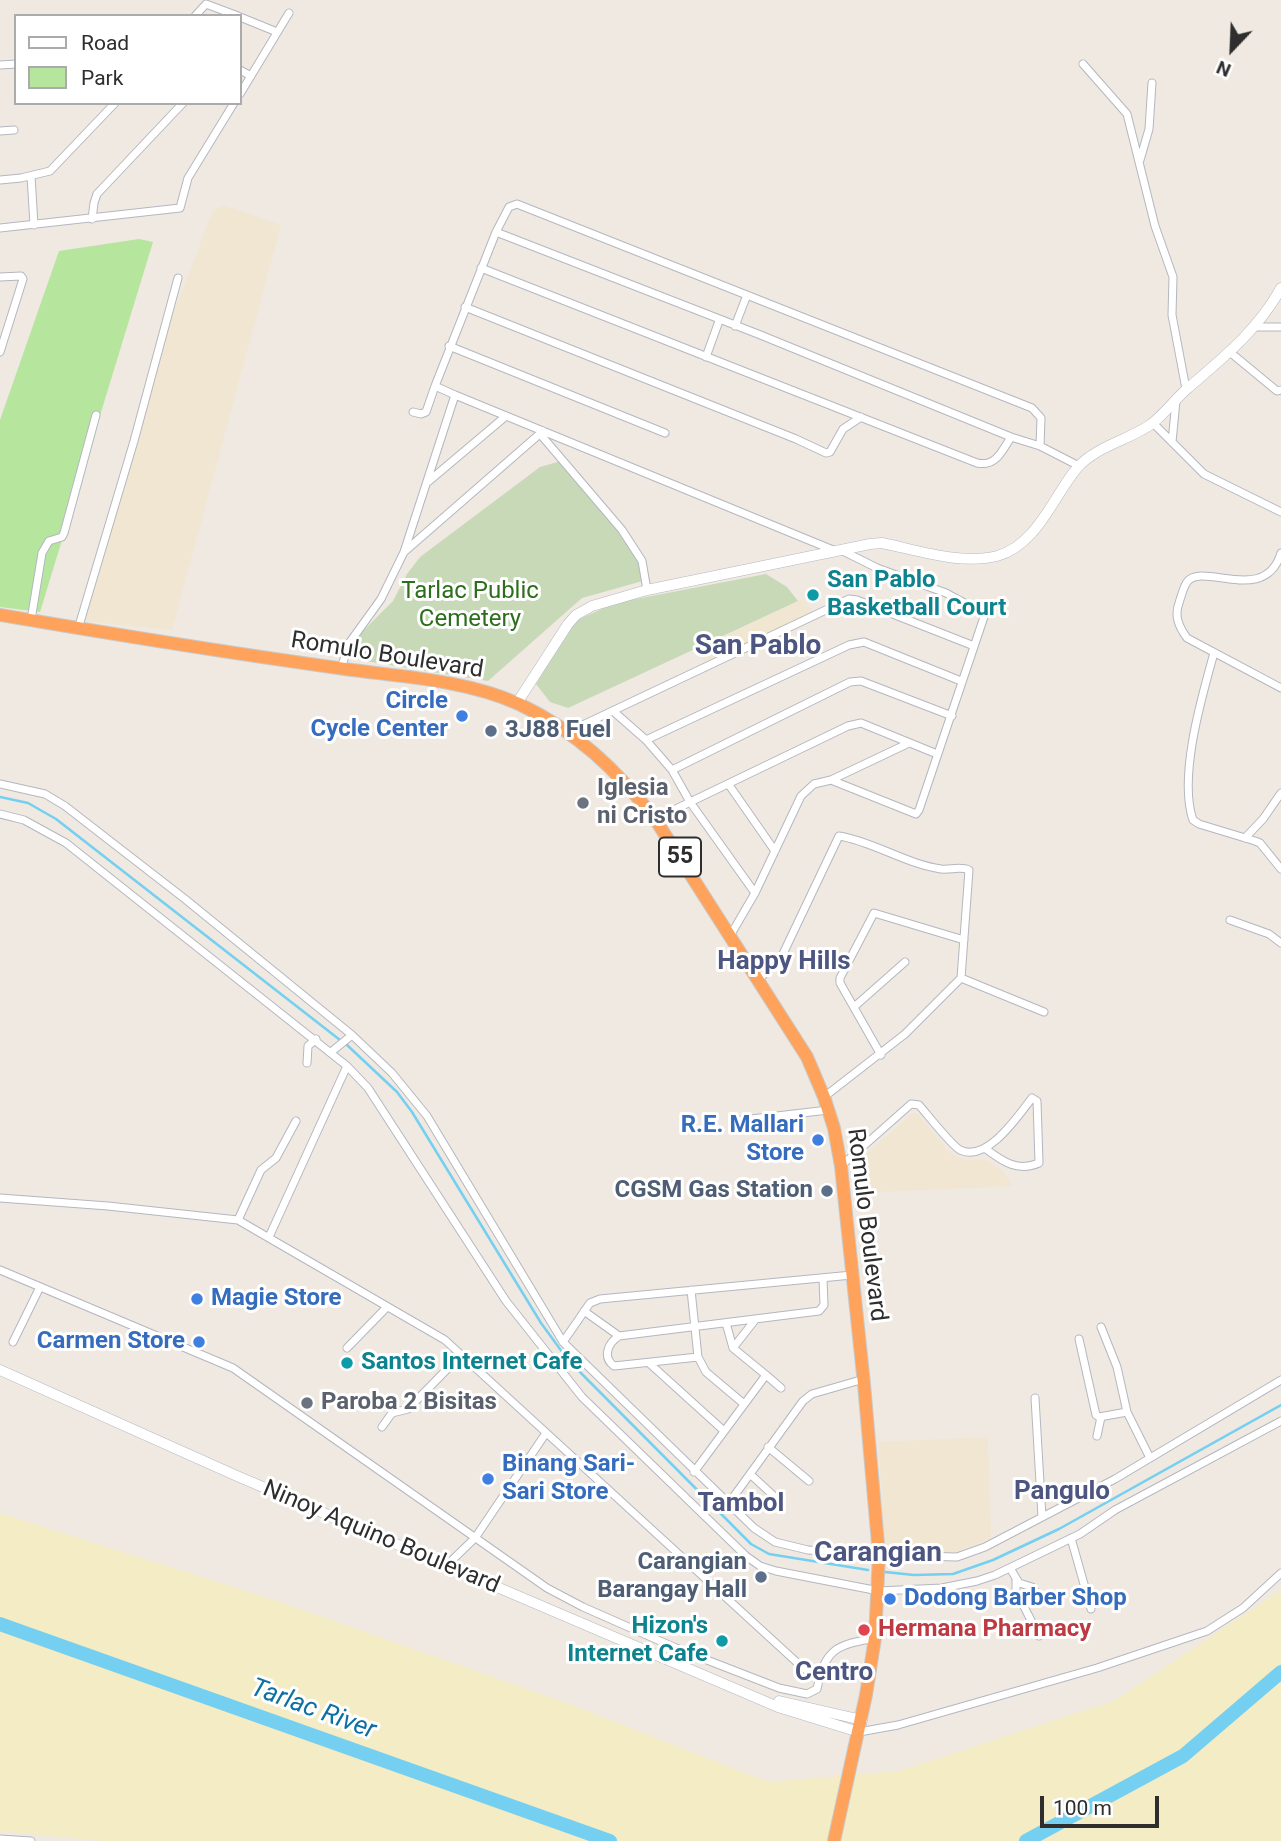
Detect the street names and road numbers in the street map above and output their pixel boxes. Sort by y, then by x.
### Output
street label: Romulo Boulevard [289,627,485,685]
road number: 55 [659,838,701,876]
street label: Romulo Boulevard [840,1127,892,1323]
street label: Ninoy Aquino Boulevard [258,1475,504,1601]

